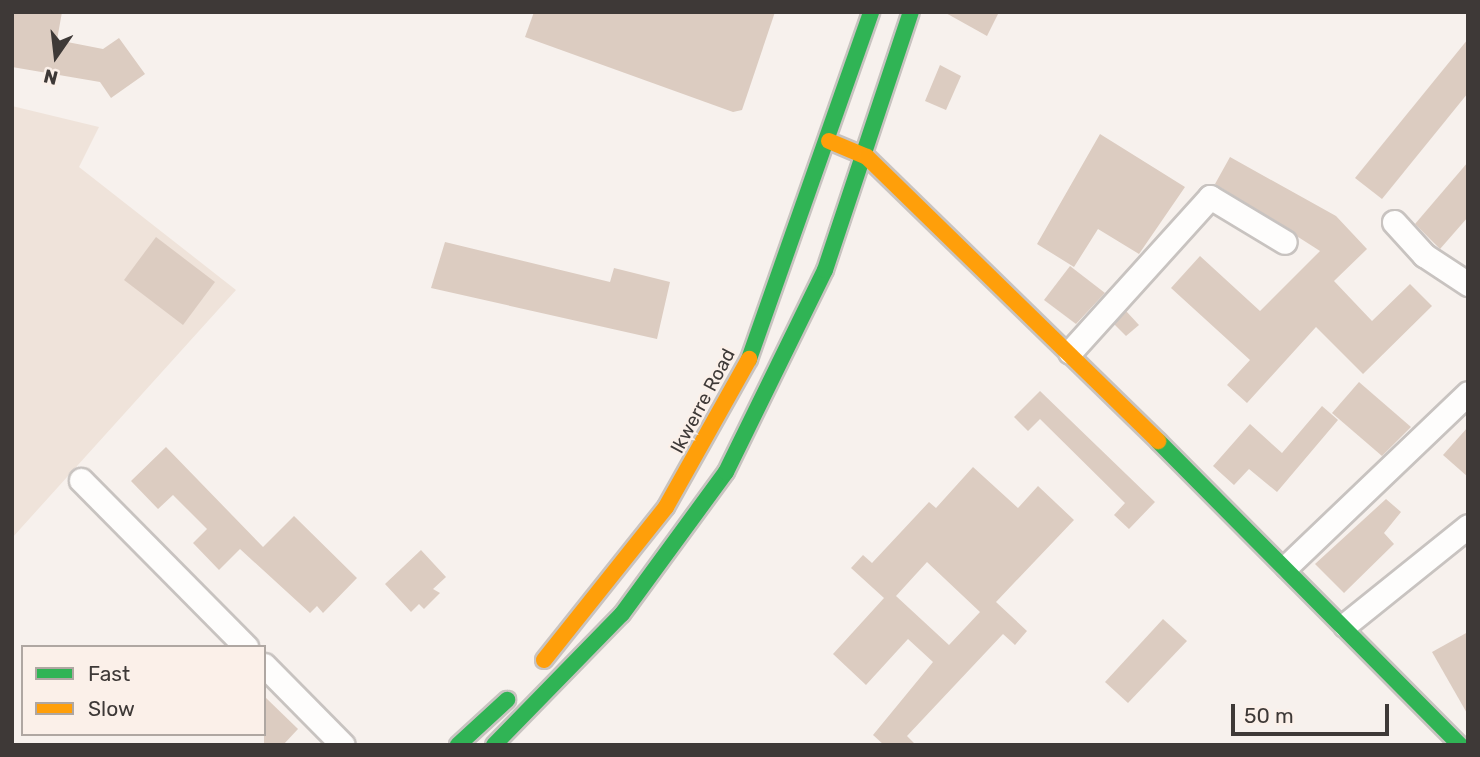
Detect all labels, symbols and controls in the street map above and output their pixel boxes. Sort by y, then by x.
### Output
north arrow [21,21,91,91]
text: N [41,64,60,90]
street label: Ikwerre Road [666,345,740,457]
legend [21,645,266,736]
text: Fast [88,661,130,686]
scale bar [1235,690,1392,734]
text: Slow [88,696,135,721]
text: 50 m [1244,703,1294,728]

